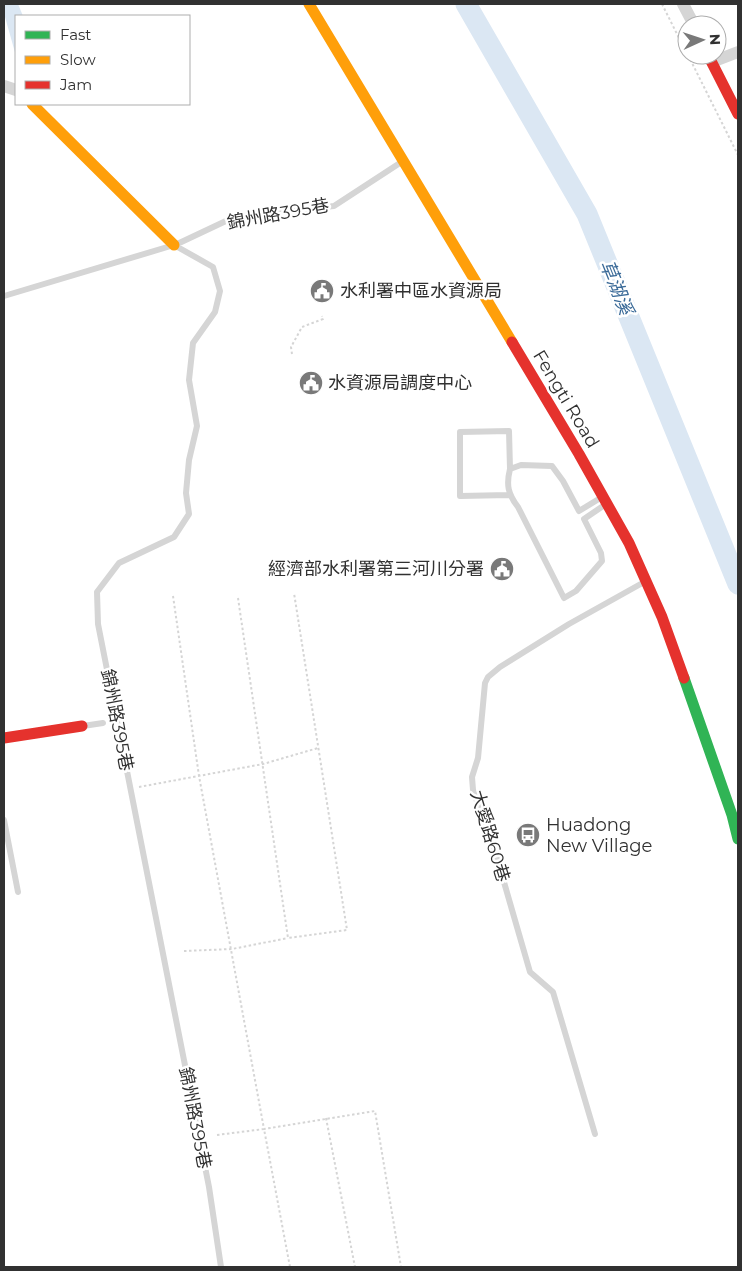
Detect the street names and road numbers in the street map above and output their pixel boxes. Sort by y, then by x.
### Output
street label: 錦州路395巷 [225,194,331,234]
street label: Fengti Road [528,346,604,452]
street label: 錦州路395巷 [96,667,138,773]
street label: 大愛路60巷 [466,787,514,885]
street label: 錦州路395巷 [174,1065,216,1171]

